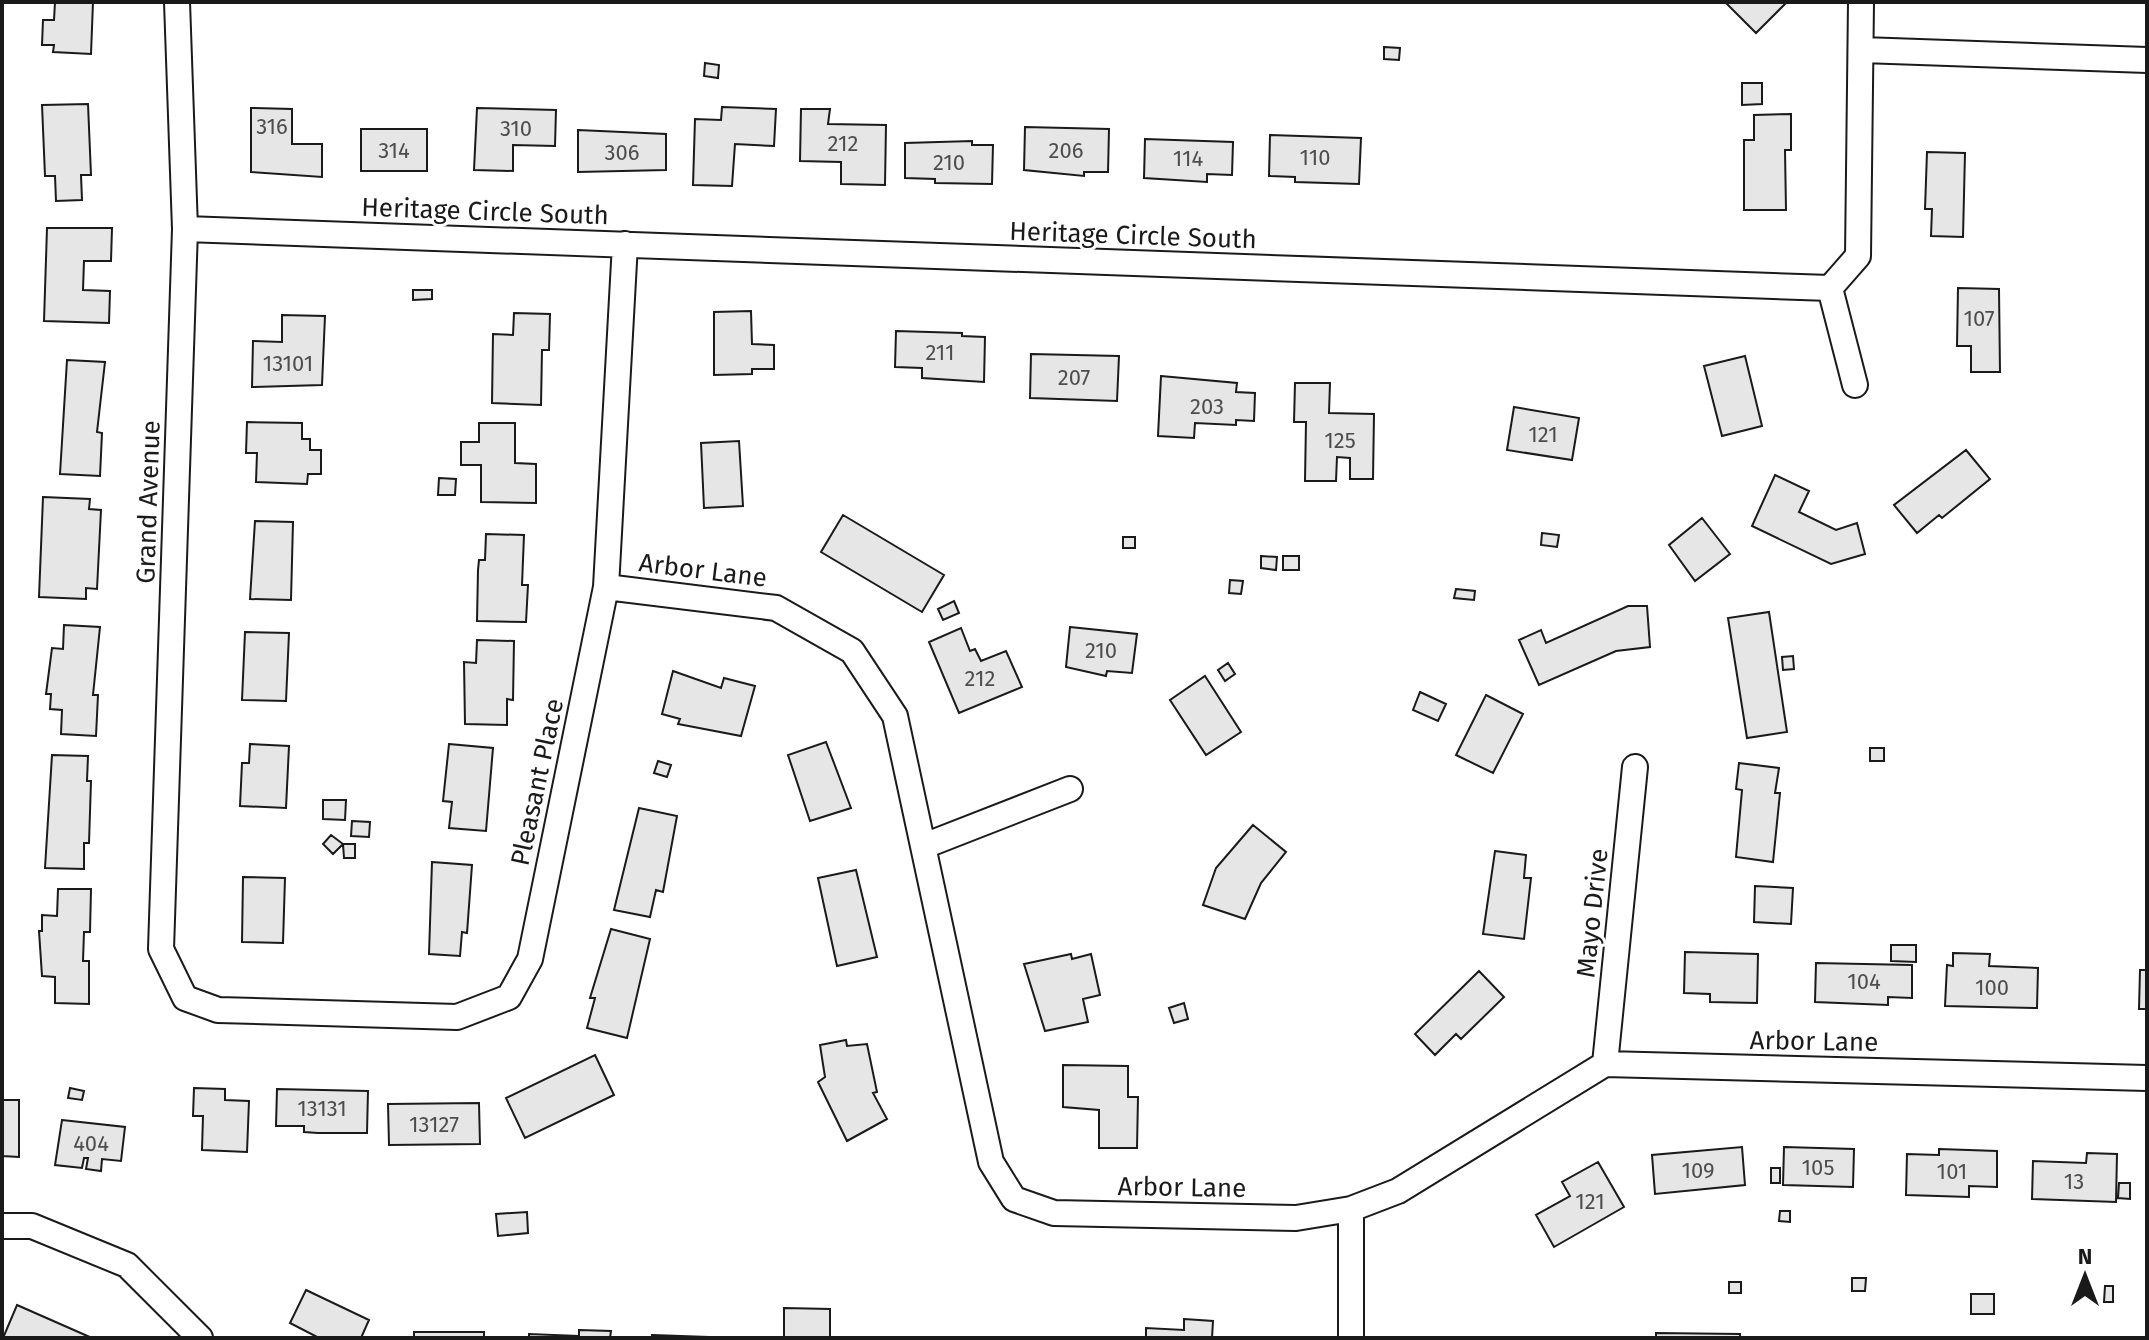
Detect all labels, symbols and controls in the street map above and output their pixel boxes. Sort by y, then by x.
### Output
house number: 316 [256,113,288,140]
house number: 310 [500,115,532,142]
house number: 212 [828,130,858,157]
house number: 314 [378,137,410,164]
house number: 206 [1049,137,1083,164]
house number: 306 [605,139,639,166]
house number: 110 [1299,144,1331,171]
house number: 114 [1173,145,1204,172]
house number: 210 [933,149,965,176]
street label: Heritage Circle South [361,192,609,231]
street label: Heritage Circle South [1009,216,1257,255]
house number: 107 [1963,305,1995,332]
house number: 211 [925,339,955,366]
house number: 13101 [263,350,313,377]
house number: 207 [1058,364,1090,391]
house number: 203 [1190,393,1224,420]
street label: Grand Avenue [130,420,167,584]
house number: 121 [1528,421,1558,448]
house number: 125 [1324,427,1356,454]
street label: Arbor Lane [637,547,769,594]
house number: 210 [1085,637,1117,664]
house number: 212 [965,665,995,692]
street label: Pleasant Place [505,696,570,869]
street label: Mayo Drive [1570,847,1615,979]
house number: 104 [1847,968,1881,995]
house number: 100 [1975,974,2009,1001]
street label: Arbor Lane [1749,1025,1879,1058]
house number: 13131 [297,1095,347,1122]
house number: 13127 [409,1111,459,1138]
house number: 404 [73,1130,109,1157]
house number: 105 [1802,1154,1834,1181]
house number: 109 [1681,1157,1715,1184]
house number: 101 [1937,1158,1967,1185]
house number: 13 [2064,1168,2084,1195]
street label: Arbor Lane [1117,1171,1247,1204]
house number: 121 [1575,1188,1605,1215]
north arrow [2045,1236,2125,1316]
text: N [2078,1243,2092,1270]

